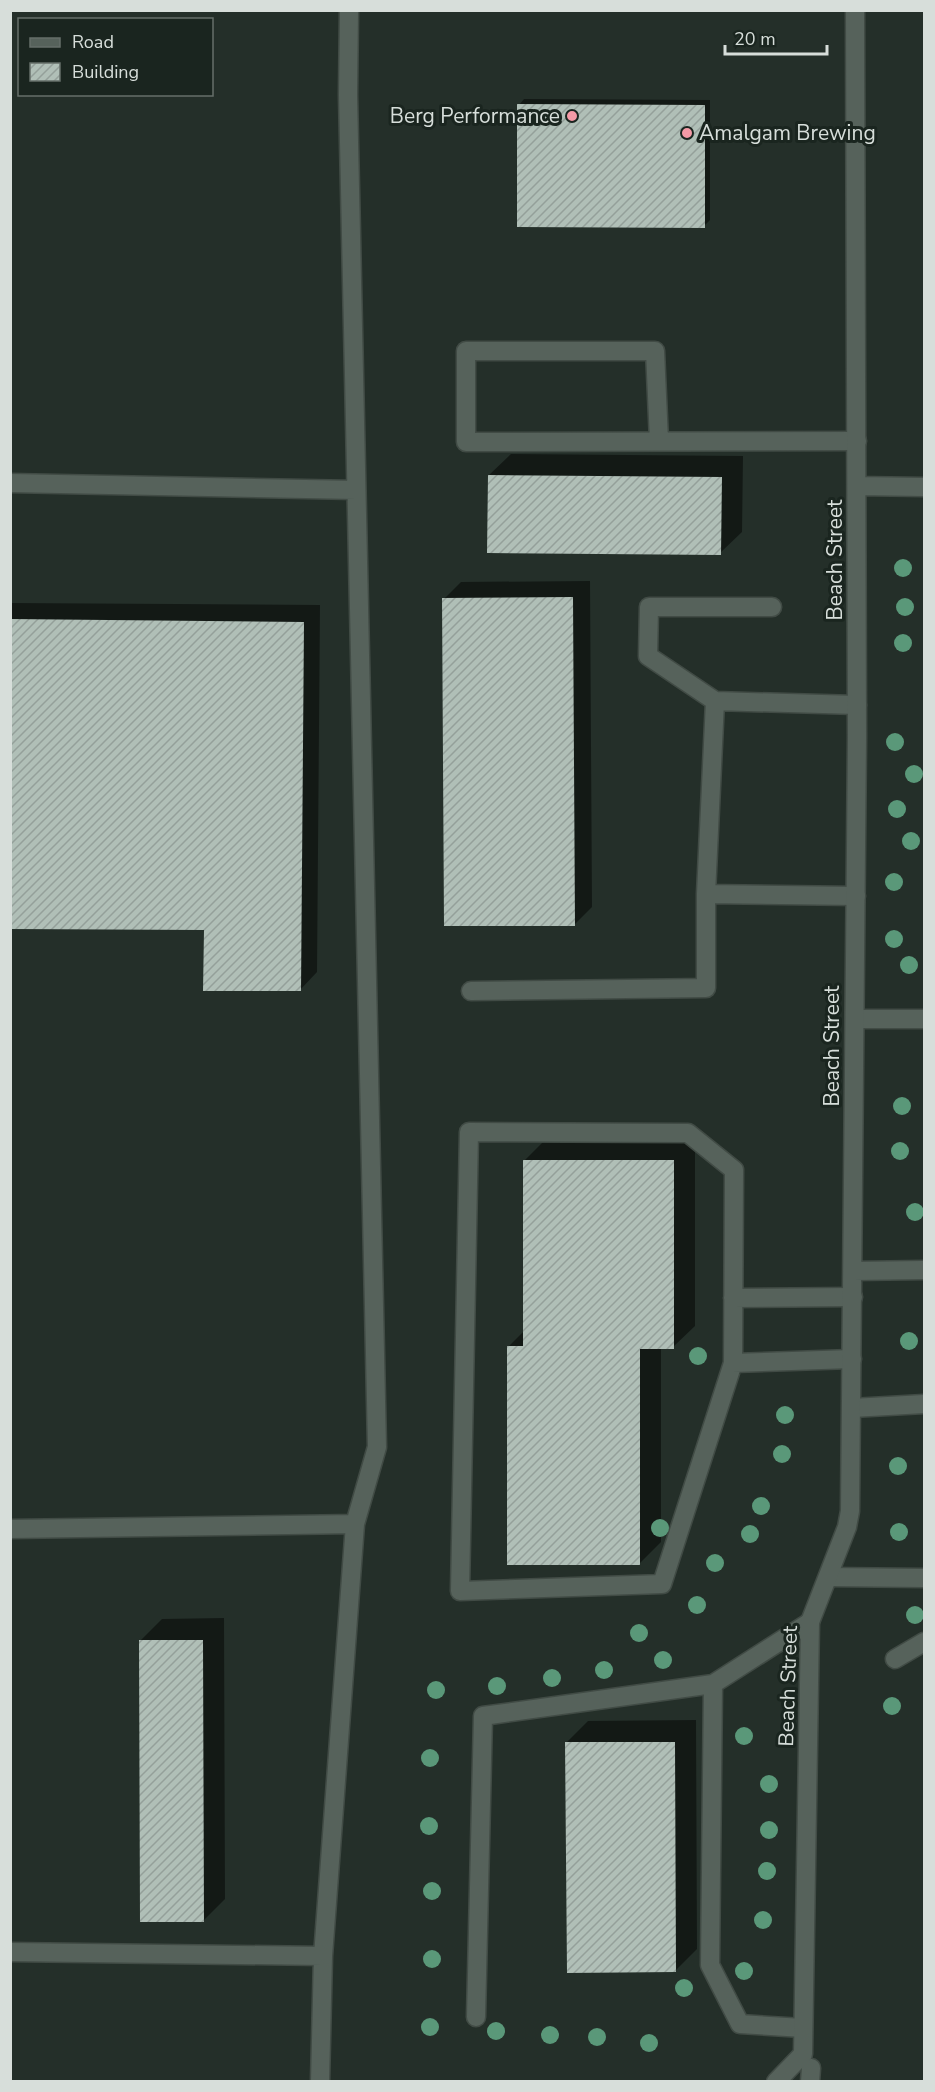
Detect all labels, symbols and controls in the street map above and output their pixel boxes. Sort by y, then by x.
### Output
legend [18,18,213,96]
scale bar [725,18,827,56]
text: 20 m [734,27,776,51]
text: Road [72,30,114,54]
text: Building [72,60,139,84]
place label: Berg Performance [390,102,560,130]
marker: Berg Performance [565,109,579,123]
place label: Amalgam Brewing [699,119,876,147]
marker: Amalgam Brewing [680,126,694,140]
street label: Beach Street [821,499,849,620]
street label: Beach Street [818,985,846,1106]
street label: Beach Street [772,1624,804,1747]

